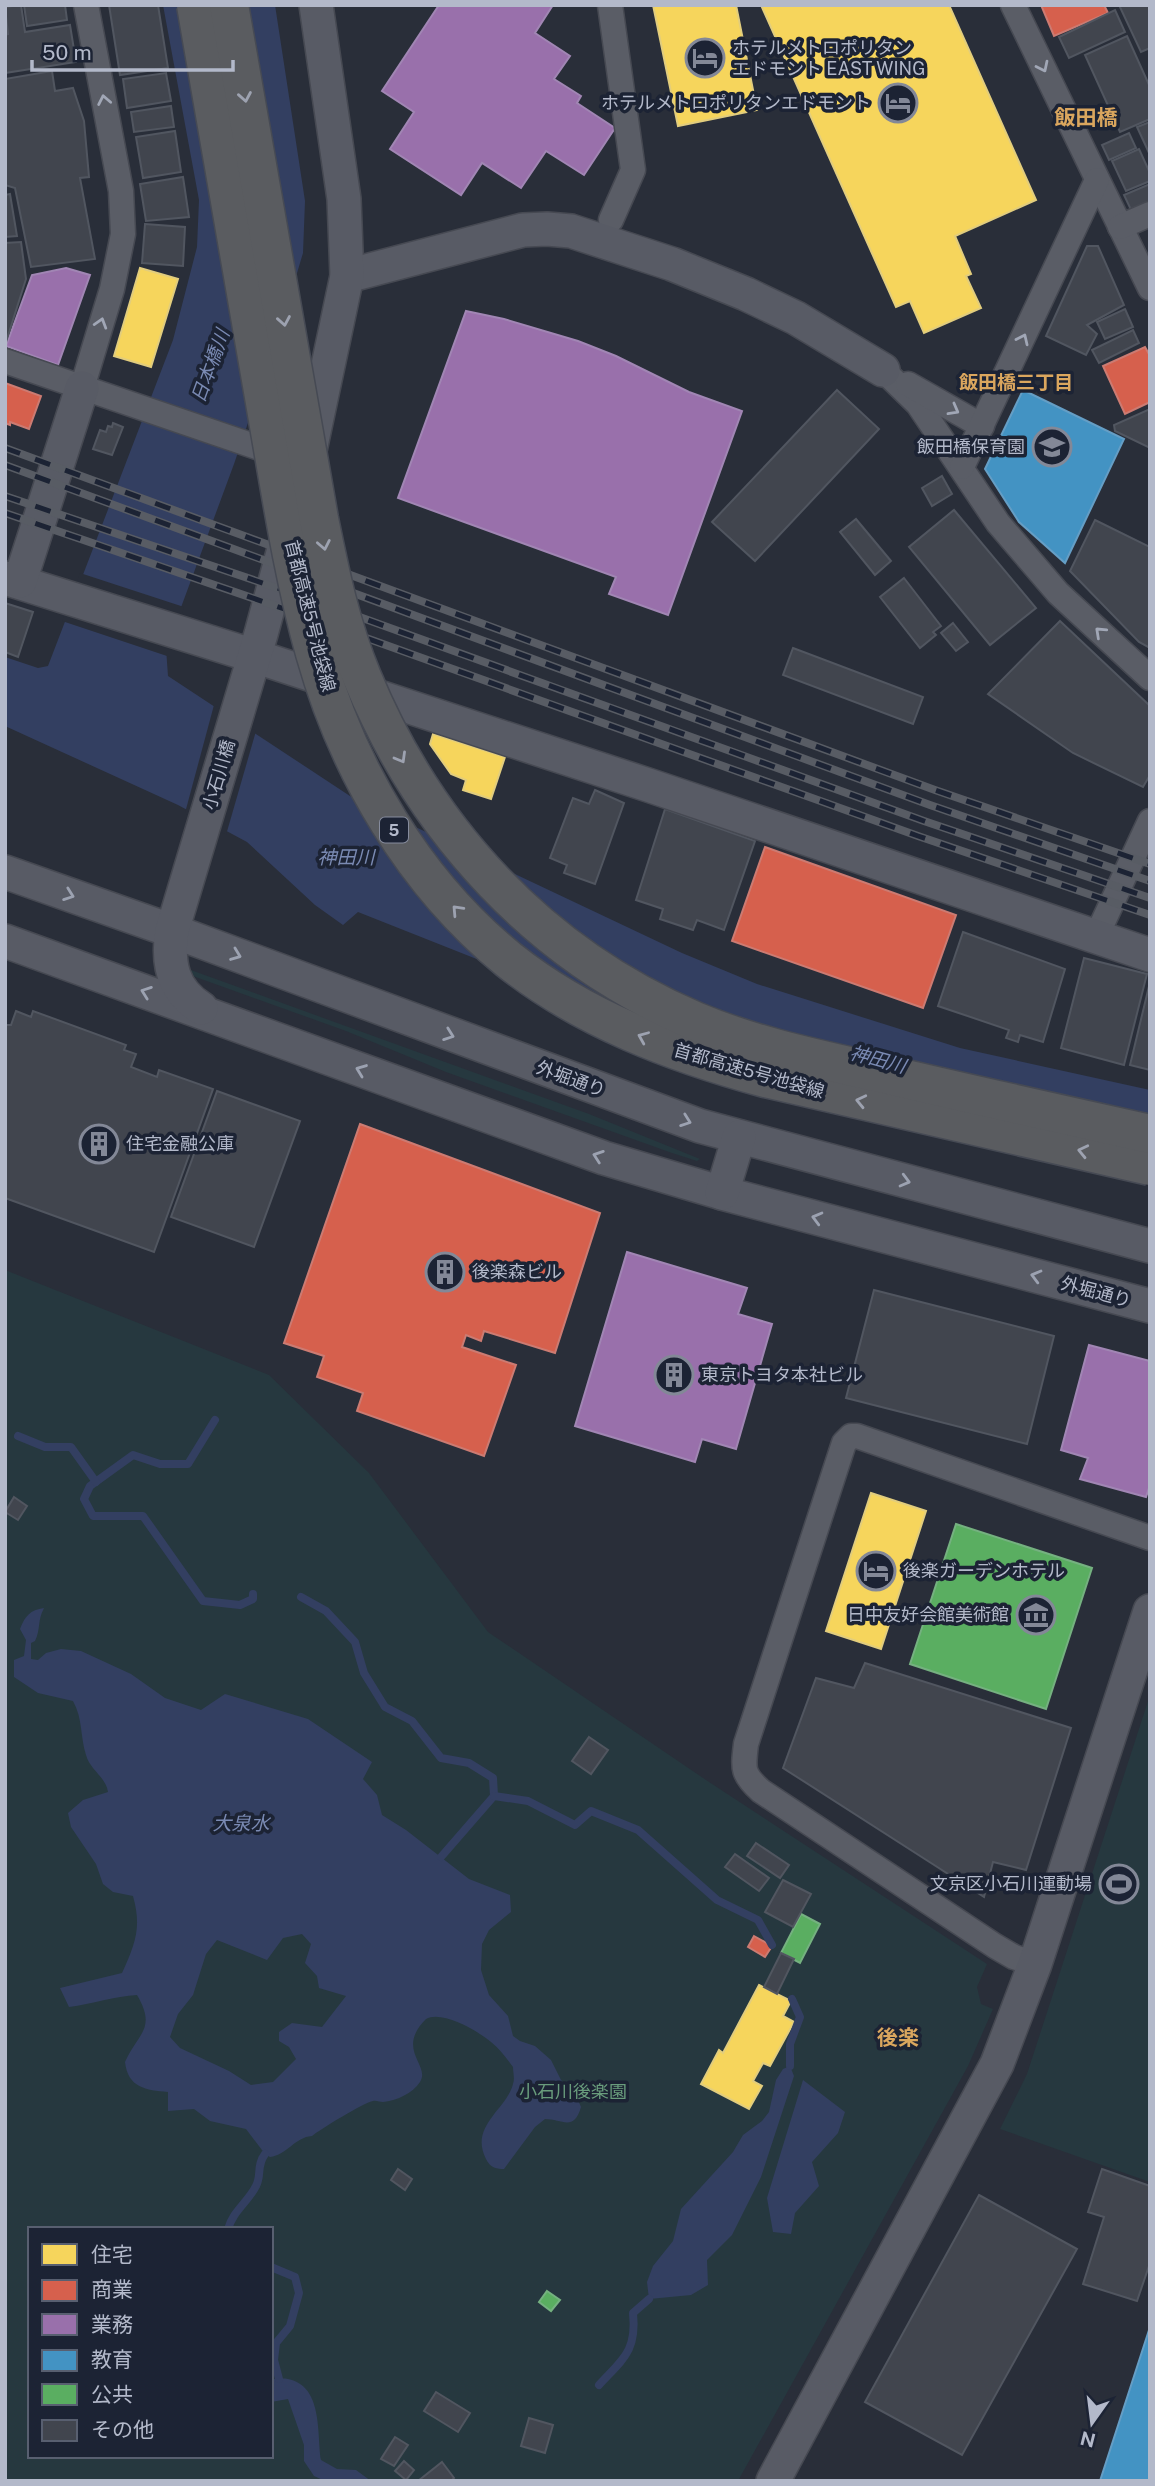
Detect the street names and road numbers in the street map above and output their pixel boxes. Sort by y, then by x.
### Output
street label: 首都高速5号池袋線 [281,538,339,694]
street label: 小石川橋 [199,737,239,812]
road number: 5 [380,818,408,842]
street label: 首都高速5号池袋線 [671,1039,827,1102]
street label: 外堀通り [534,1056,609,1101]
street label: 外堀通り [1059,1272,1134,1311]

